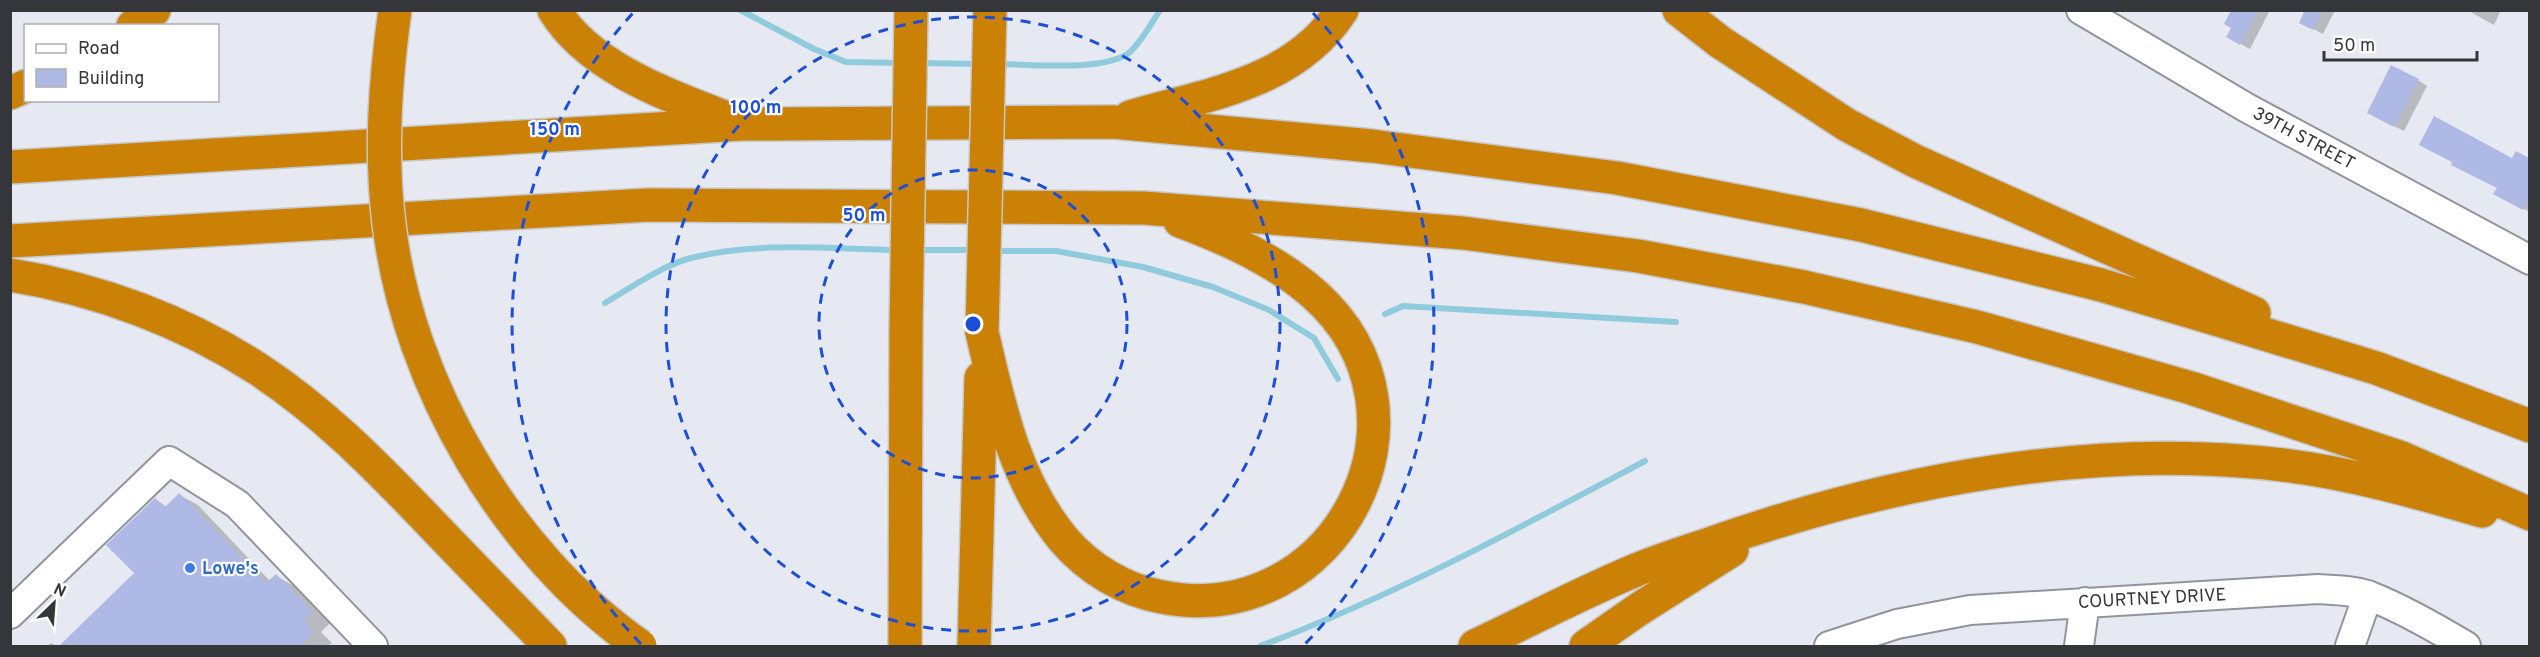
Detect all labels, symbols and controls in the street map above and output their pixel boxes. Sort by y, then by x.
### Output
legend [24,24,219,102]
scale bar [2324,24,2477,62]
text: 50 m [2333,35,2375,58]
text: Road [78,38,120,61]
text: Building [78,68,144,91]
text: 100 m [730,97,782,120]
street label: 39TH STREET [2248,103,2358,176]
text: 150 m [530,119,580,142]
text: 50 m [842,205,886,228]
centre of rings [963,314,983,334]
place label: Lowe's [202,558,259,581]
marker: Lowe's [183,561,197,575]
north arrow [24,573,84,633]
text: N [50,580,69,603]
street label: COURTNEY DRIVE [2077,584,2227,615]

